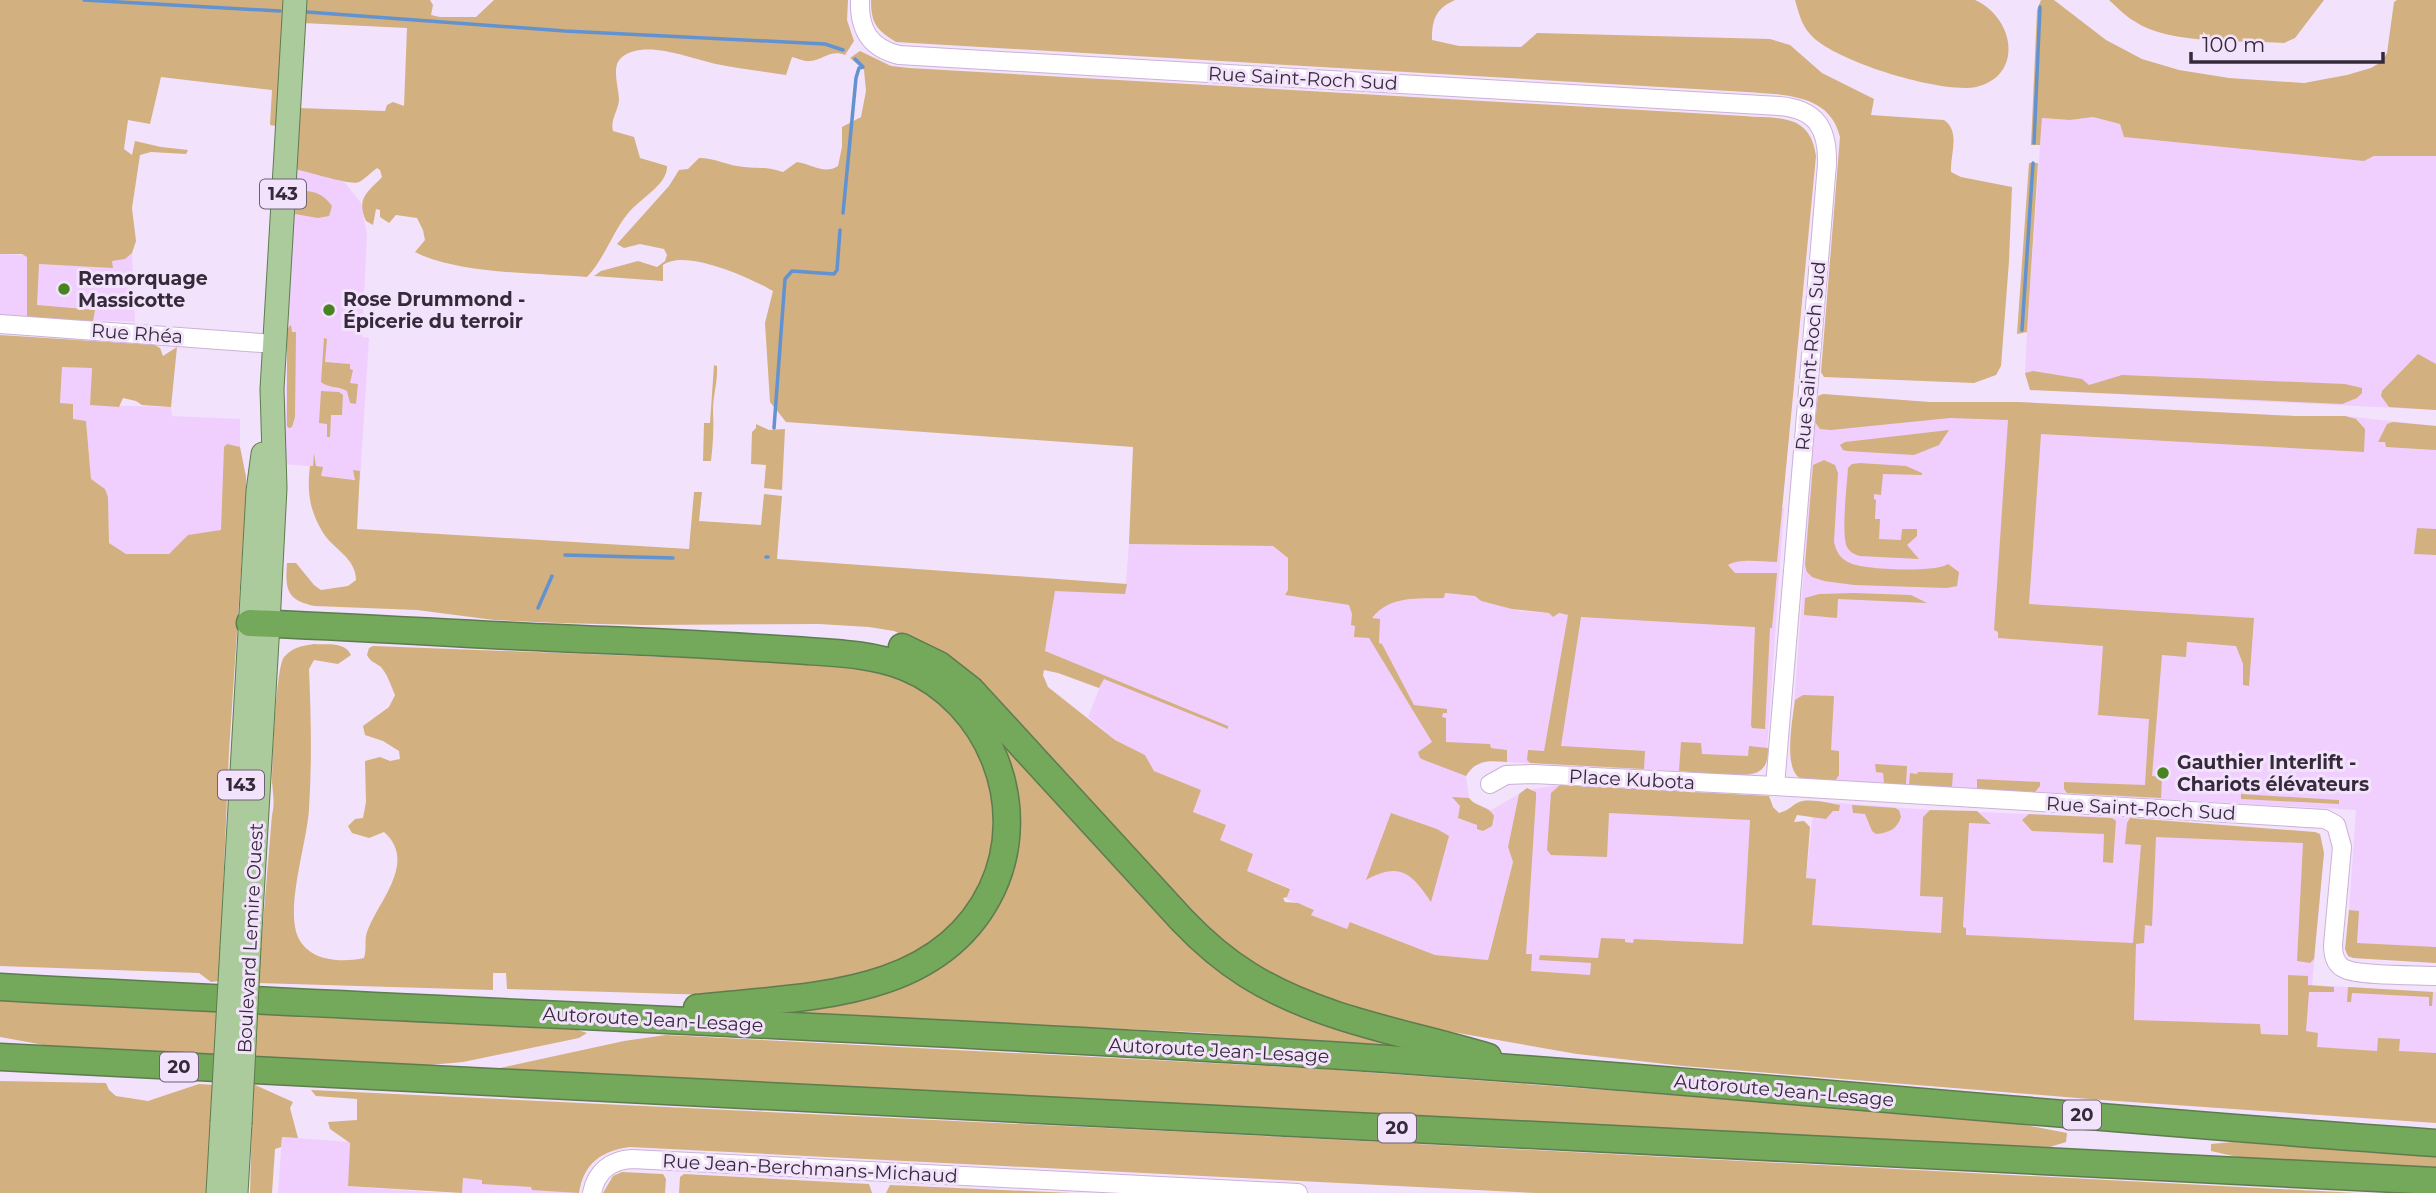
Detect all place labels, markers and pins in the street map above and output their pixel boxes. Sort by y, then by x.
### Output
place label: Remorquage Massicotte [78,267,208,312]
marker: Remorquage Massicotte [56,281,72,297]
place label: Rose Drummond - Épicerie du terroir [343,288,525,333]
marker: Rose Drummond - Épicerie du terroir [321,302,337,318]
place label: Gauthier Interlift - Chariots élévateurs [2177,751,2369,796]
marker: Gauthier Interlift - Chariots élévateurs [2155,765,2171,781]

